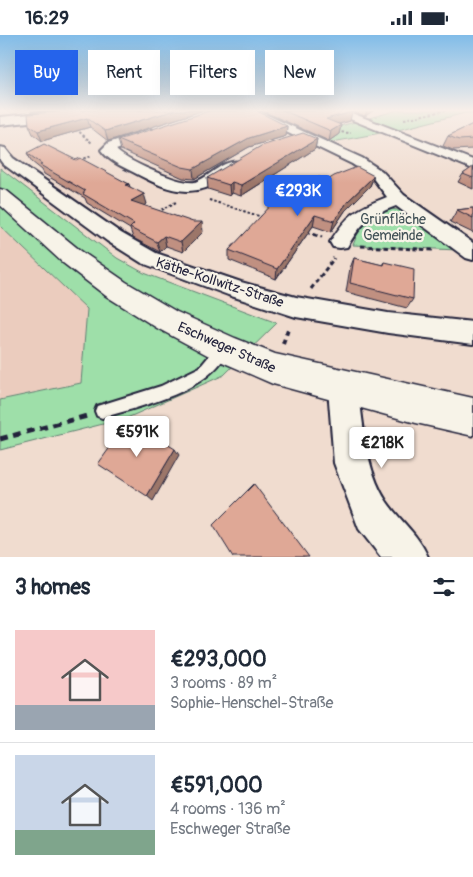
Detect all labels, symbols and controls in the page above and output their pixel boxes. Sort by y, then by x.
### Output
text: 16:29 [25,6,69,30]
chip: Buy [15,50,78,95]
chip: Rent [88,50,160,95]
chip: Filters [170,50,255,95]
chip: New [265,50,334,95]
pin: €293K [263,175,333,217]
text: €293K [275,181,321,201]
park label: Grünfläche Gemeinde [360,211,426,244]
street label: Käthe-Kollwitz-Straße [154,254,286,311]
street label: Eschweger Straße [175,318,278,377]
pin: €591K [102,415,172,458]
text: €591K [115,422,159,442]
pin: €218K [347,427,417,469]
text: €218K [360,433,404,453]
icon: filters [430,573,458,601]
text: 3 homes [15,574,90,601]
text: €293,000 [170,646,267,673]
icon: home [55,650,115,710]
text: 3 rooms · 89 m² [170,673,277,693]
text: Sophie-Henschel-Straße [170,693,333,713]
text: €591,000 [170,772,263,799]
icon: home [55,775,115,835]
text: 4 rooms · 136 m² [170,799,286,819]
text: Eschweger Straße [170,819,290,839]

